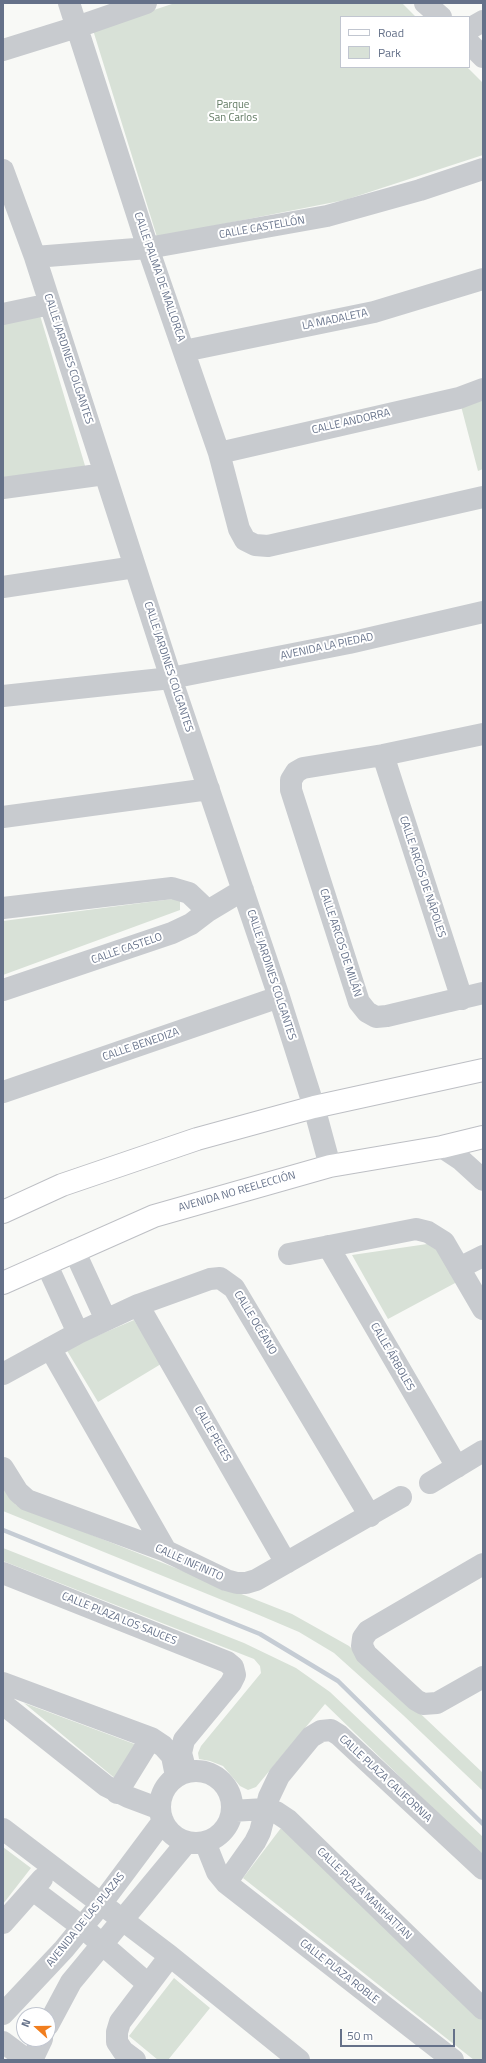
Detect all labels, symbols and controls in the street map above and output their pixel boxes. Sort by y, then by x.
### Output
legend [340,16,470,68]
text: Road [378,23,404,42]
text: Park [378,43,401,62]
park label: Parque San Carlos [209,98,257,124]
street label: CALLE PALMA DE MALLORCA [131,211,187,343]
street label: CALLE CASTELLÓN [218,214,306,242]
street label: CALLE JARDINES COLGANTES [41,292,95,426]
street label: LA MADALETA [301,307,369,333]
street label: CALLE ANDORRA [311,407,391,437]
street label: CALLE JARDINES COLGANTES [141,600,195,734]
street label: AVENIDA LA PIEDAD [279,631,375,663]
street label: CALLE ARCOS DE NÁPOLES [396,815,448,939]
street label: CALLE ARCOS DE MILÁN [316,887,364,999]
street label: CALLE JARDINES COLGANTES [244,908,298,1042]
street label: CALLE CASTELO [90,931,164,967]
street label: CALLE BENEDIZA [101,1026,181,1064]
street label: AVENIDA NO REELECCIÓN [177,1169,297,1215]
street label: CALLE OCÉANO [231,1289,279,1357]
street label: CALLE ÁRBOLES [367,1321,417,1393]
street label: CALLE PECES [191,1404,233,1464]
street label: CALLE INFINITO [153,1542,225,1584]
street label: CALLE PLAZA LOS SAUCES [60,1590,178,1648]
street label: CALLE PLAZA CALIFORNIA [336,1733,434,1825]
street label: CALLE PLAZA MANHATTAN [314,1845,414,1943]
street label: AVENIDA DE LAS PLAZAS [44,1870,128,1970]
street label: CALLE PLAZA ROBLE [297,1937,381,2007]
north arrow [16,2007,56,2047]
text: N [17,2017,35,2029]
scale bar [342,2021,457,2047]
text: 50 m [347,2026,373,2045]

